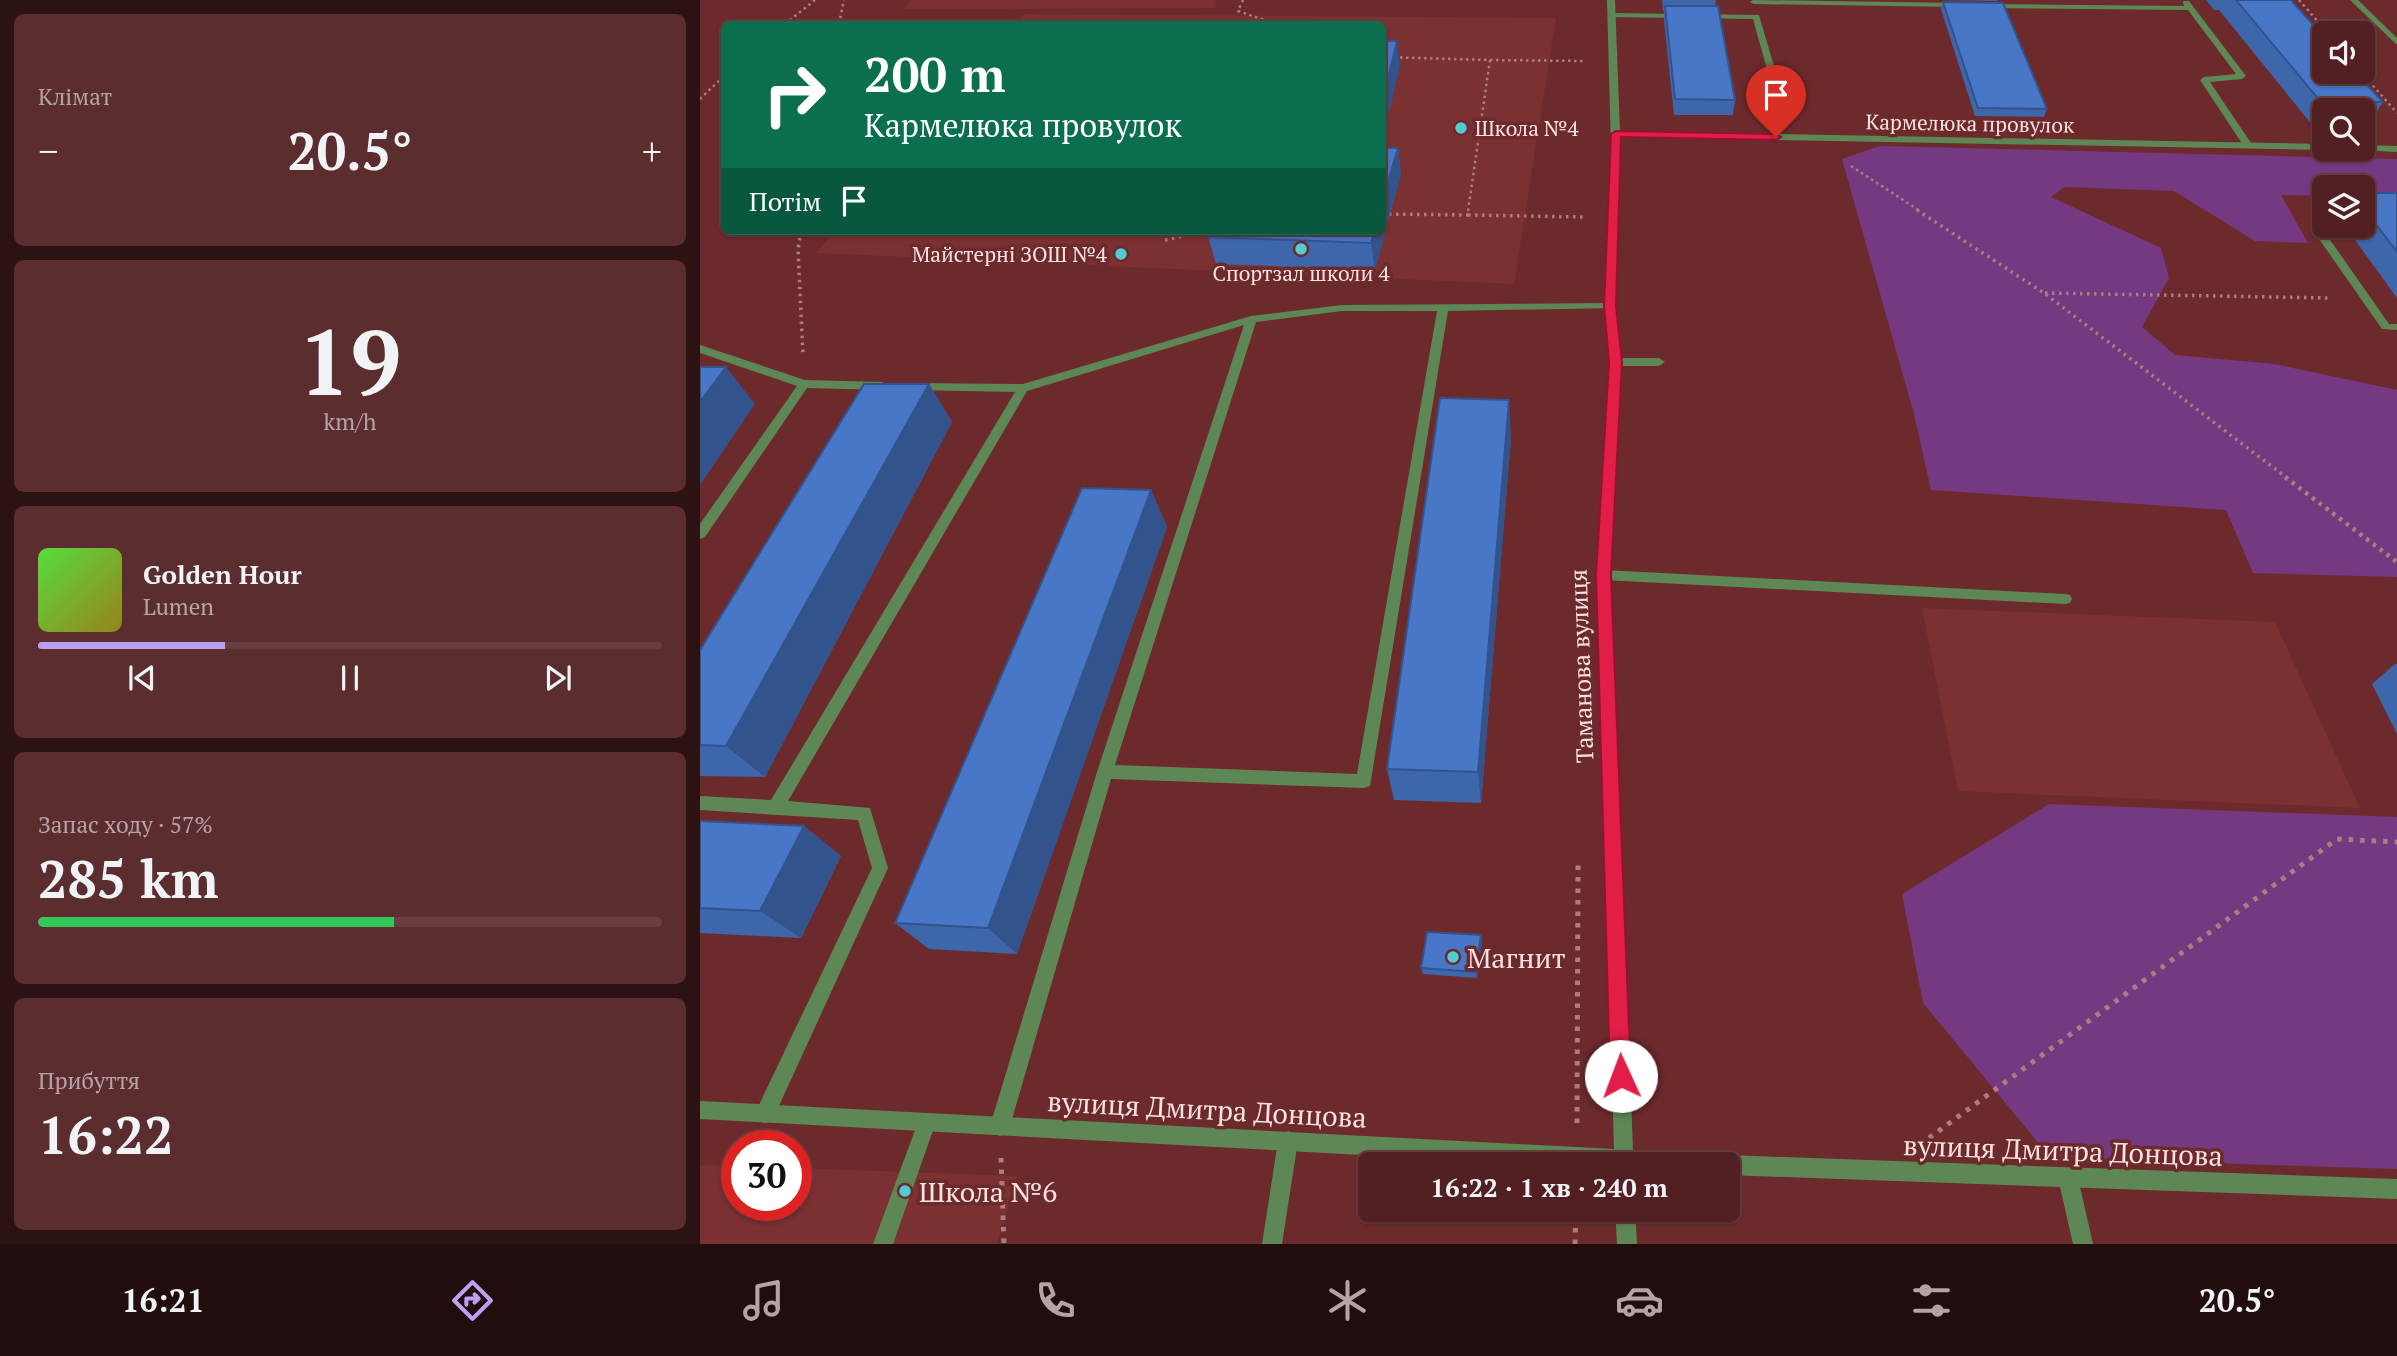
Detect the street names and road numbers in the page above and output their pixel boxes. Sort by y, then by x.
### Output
street label: Кармелюка провулок [1865,107,2075,139]
street label: Таманова вулиця [1562,569,1600,763]
street label: вулиця Дмитра Донцова [1046,1082,1368,1136]
street label: вулиця Дмитра Донцова [1903,1126,2223,1174]

